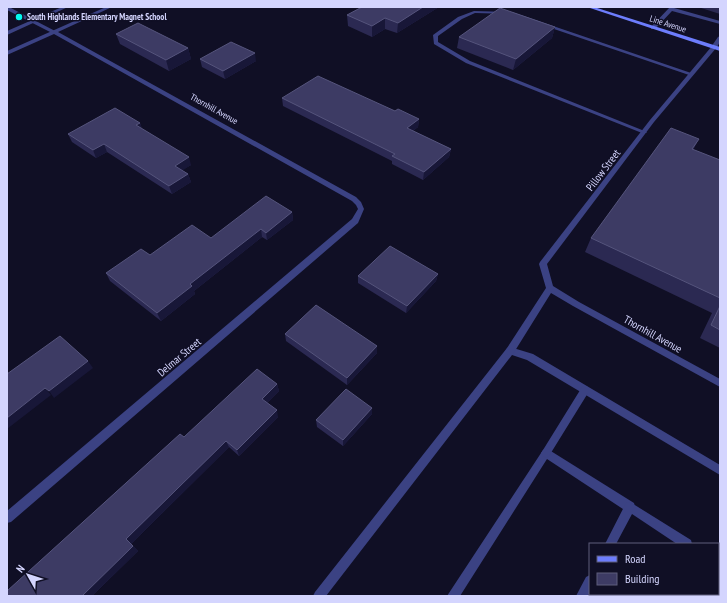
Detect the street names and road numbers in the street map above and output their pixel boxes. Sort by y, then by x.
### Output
street label: Line Avenue [648,12,688,35]
street label: Thornhill Avenue [188,91,240,126]
street label: Pillow Street [583,146,623,194]
street label: Thornhill Avenue [621,312,685,356]
street label: Delmar Street [154,335,204,379]

